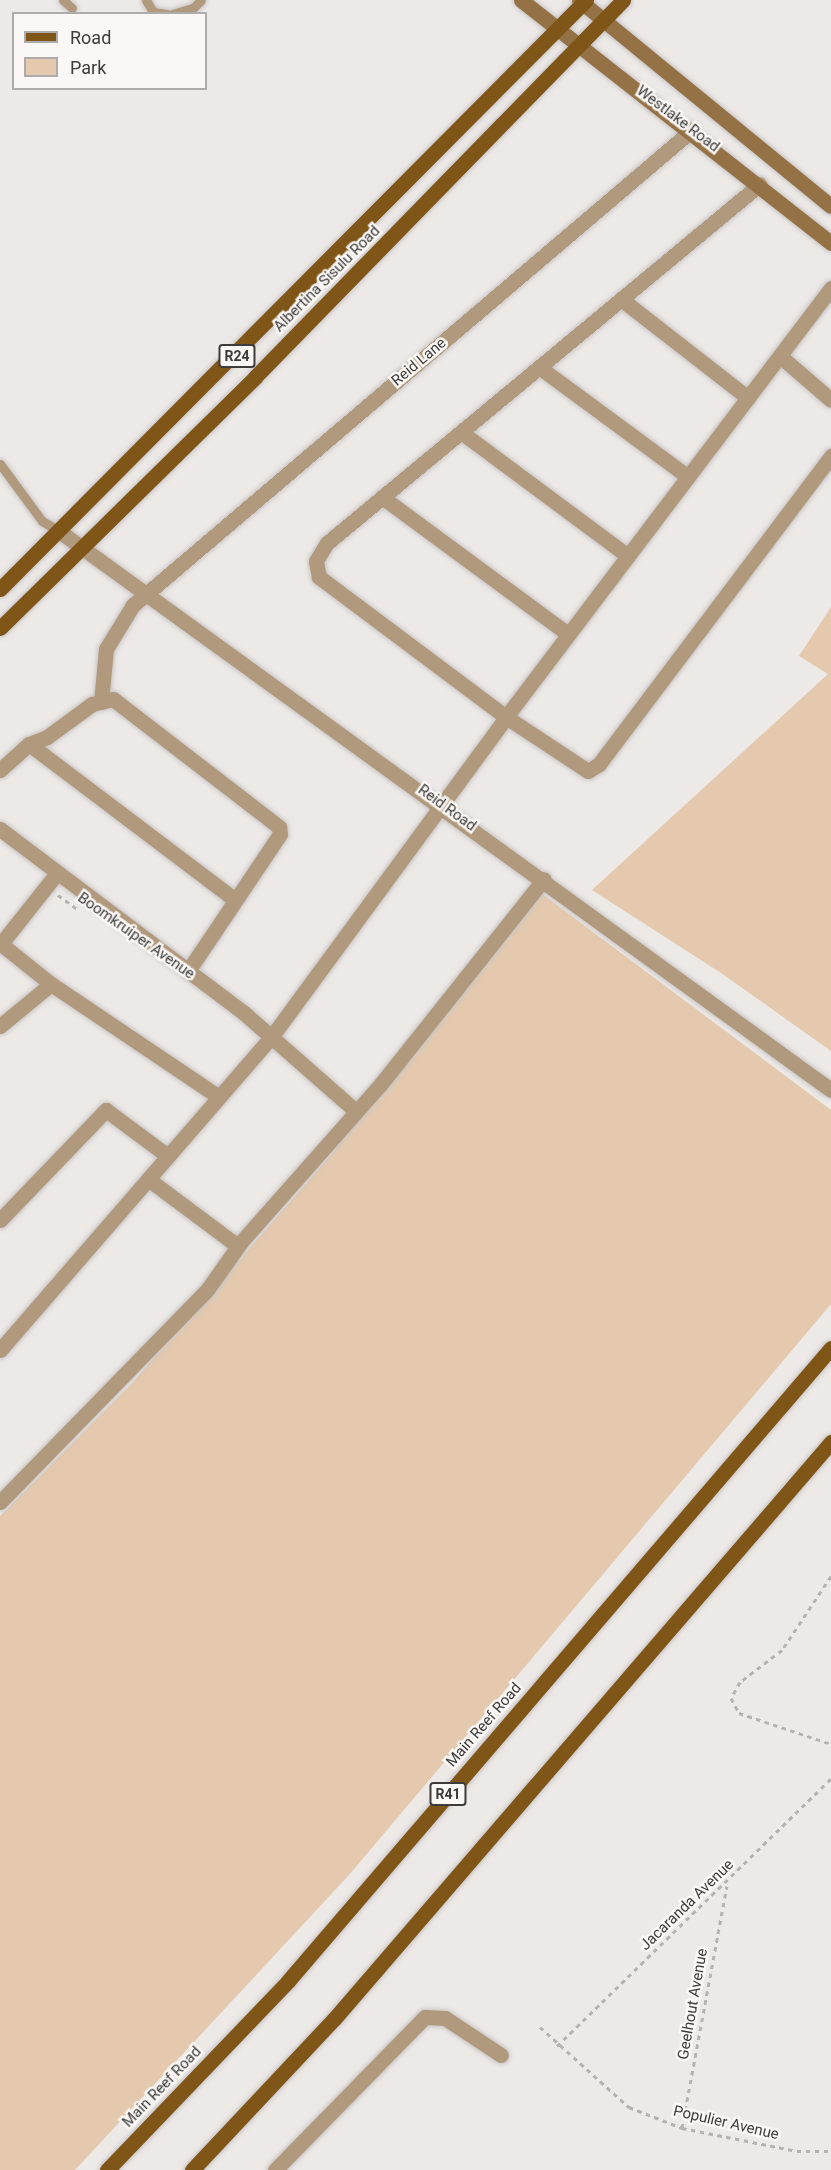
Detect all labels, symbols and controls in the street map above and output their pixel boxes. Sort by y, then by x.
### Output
legend [12,12,207,90]
text: Road [70,27,111,48]
text: Park [70,57,106,78]
street label: Westlake Road [633,82,723,156]
street label: Albertina Sisulu Road [270,222,384,336]
street label: Reid Lane [388,334,450,390]
road number: R24 [218,345,256,367]
street label: Reid Road [414,781,480,835]
street label: Boomkruiper Avenue [74,889,198,983]
street label: Main Reef Road [443,1679,525,1771]
road number: R41 [428,1783,468,1805]
street label: Jacaranda Avenue [636,1856,738,1954]
street label: Geelhout Avenue [674,1947,712,2061]
street label: Main Reef Road [119,2043,205,2131]
street label: Populier Avenue [671,2102,781,2144]

